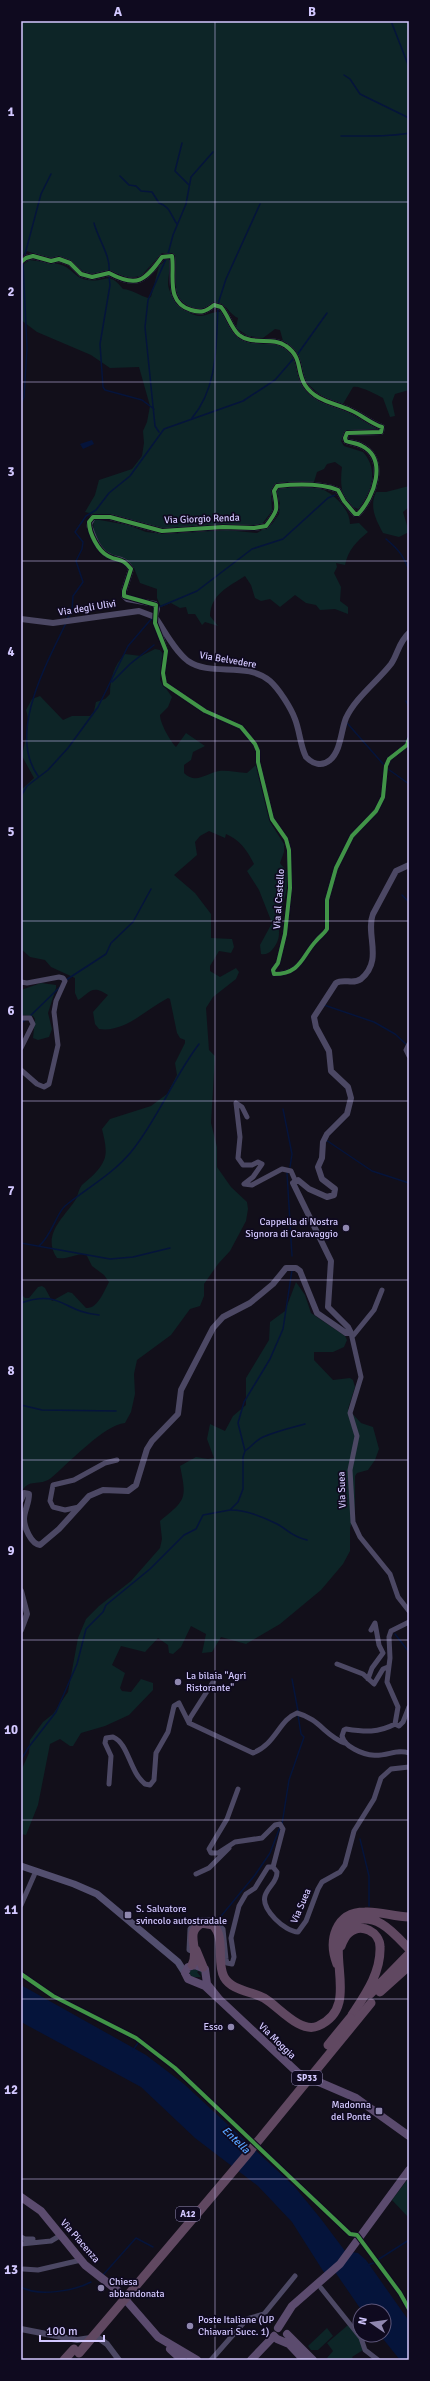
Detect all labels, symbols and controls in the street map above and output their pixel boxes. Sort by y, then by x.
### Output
text: A [114,4,123,20]
text: B [308,4,316,20]
text: 1 [7,104,15,120]
text: 2 [7,284,15,300]
text: 3 [7,464,15,480]
street label: Via Giorgio Renda [164,512,240,526]
street label: Via degli Ulivi [57,598,117,618]
text: 4 [7,644,15,660]
street label: Via Belvedere [198,649,258,671]
text: 5 [7,824,15,840]
street label: Via al Castello [271,868,287,930]
text: 6 [7,1003,15,1019]
text: 7 [7,1183,15,1199]
place label: Cappella di Nostra Signora di Caravaggio [245,1216,338,1240]
marker: Cappella di Nostra Signora di Caravaggio [341,1223,351,1233]
text: 8 [7,1363,15,1379]
street label: Via Suea [335,1471,349,1509]
text: 9 [7,1543,15,1559]
place label: La bilaia "Agri Ristorante" [186,1670,246,1694]
marker: La bilaia "Agri Ristorante" [173,1677,183,1687]
text: 10 [4,1722,18,1738]
street label: Via Suea [288,1887,314,1925]
text: 11 [4,1902,18,1918]
place label: S. Salvatore svincolo autostradale [136,1903,227,1927]
marker: S. Salvatore svincolo autostradale [123,1910,133,1920]
street label: Via Moggia [256,2020,298,2062]
place label: Esso [203,2021,223,2033]
marker: Esso [226,2022,236,2032]
road number: SP33 [292,2071,322,2085]
text: 12 [4,2082,18,2098]
place label: Madonna del Ponte [331,2099,371,2123]
marker: Madonna del Ponte [374,2106,384,2116]
water label: Entella [219,2124,253,2157]
road number: A12 [176,2207,200,2221]
street label: Via Piacenza [58,2217,102,2265]
text: 13 [4,2262,18,2278]
place label: Chiesa abbandonata [109,2276,165,2300]
marker: Chiesa abbandonata [96,2283,106,2293]
north arrow [352,2303,392,2343]
place label: Poste Italiane (UP Chiavari Succ. 1) [198,2314,274,2338]
text: N [356,2316,370,2326]
scale bar [40,2317,104,2343]
marker: Poste Italiane (UP Chiavari Succ. 1) [185,2321,195,2331]
text: 100 m [46,2324,78,2339]

